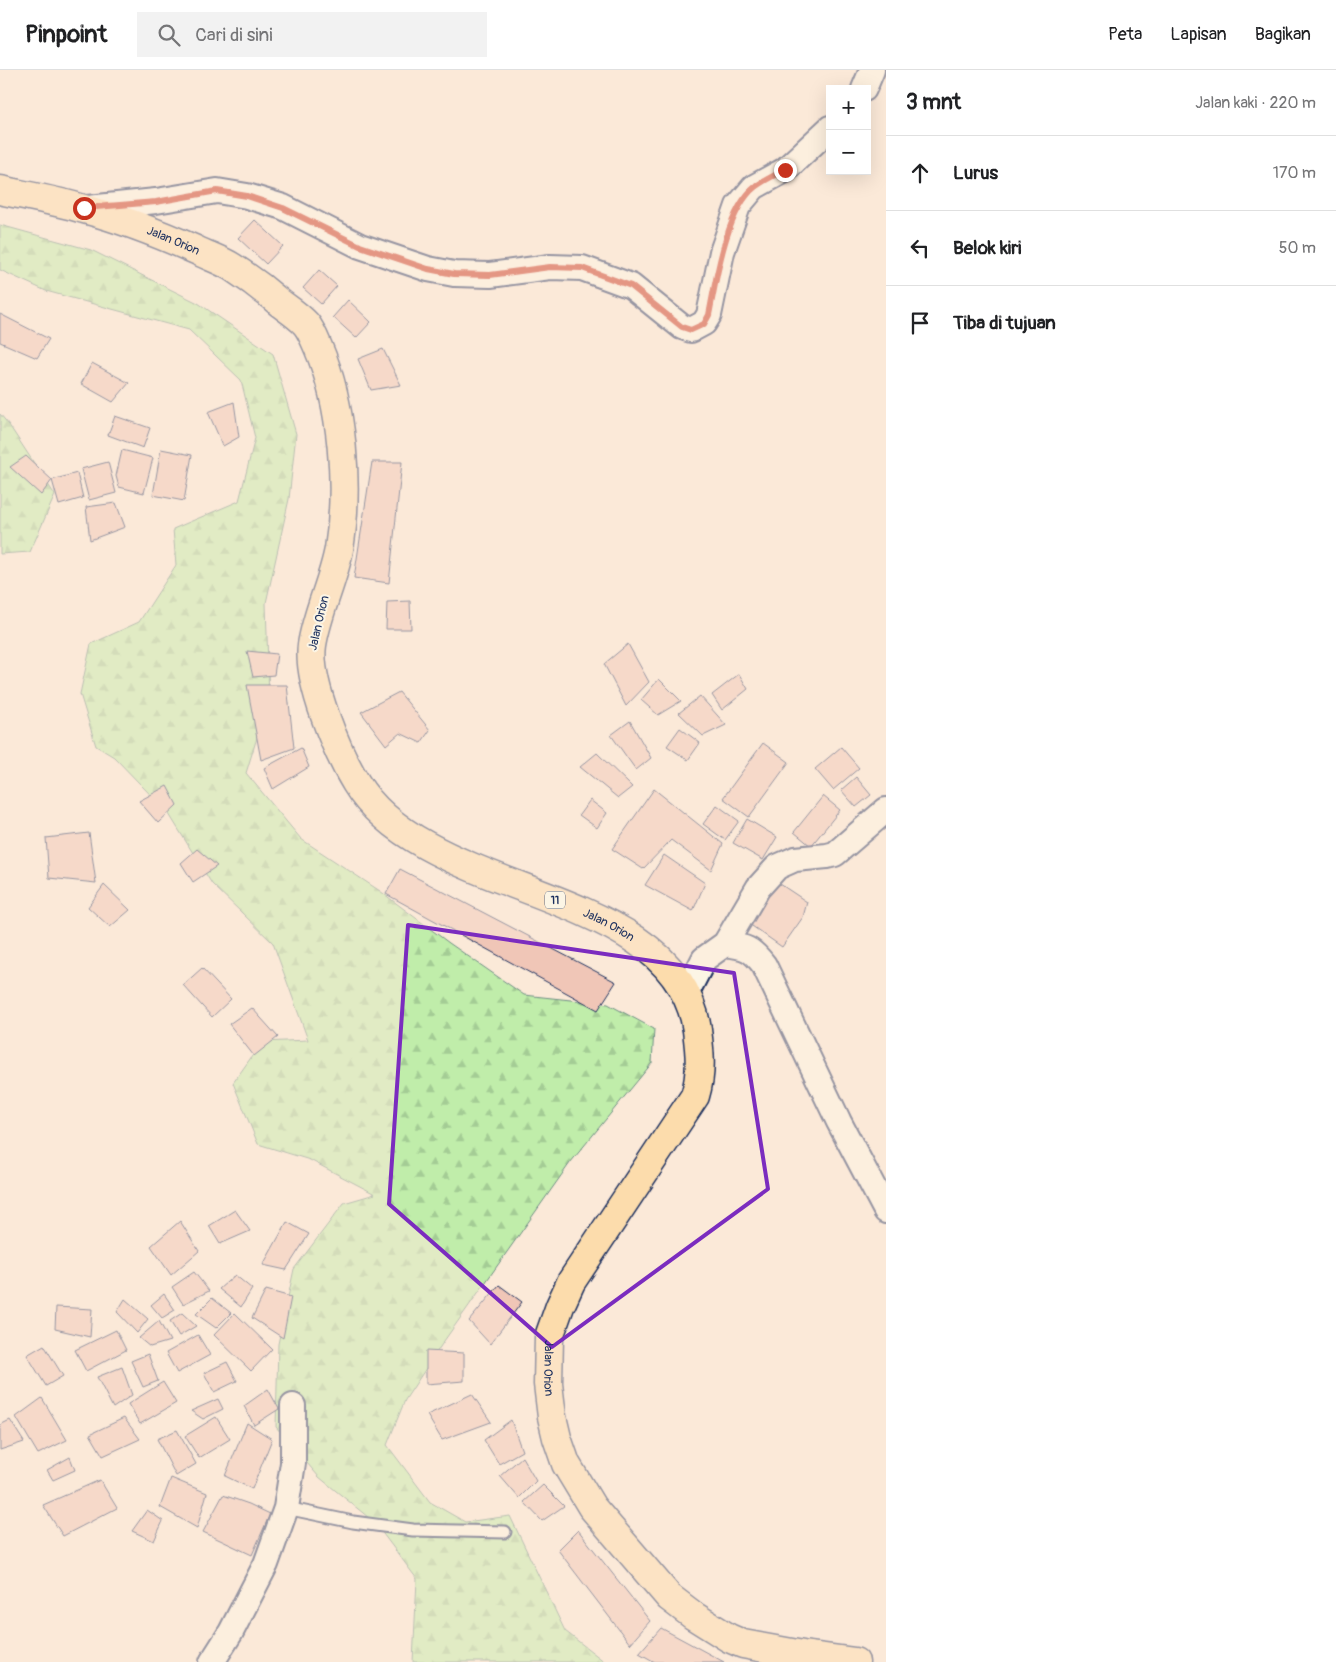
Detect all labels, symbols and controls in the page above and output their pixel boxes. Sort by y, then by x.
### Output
search box [137,12,487,57]
text: Pinpoint [25,20,107,49]
icon: search [155,21,183,49]
text: Cari di sini [195,23,273,47]
text: Peta [1108,23,1142,46]
text: Lapisan [1170,23,1227,46]
text: Bagikan [1255,23,1311,46]
map controls [826,85,871,175]
button: + [826,85,871,130]
text: 3 mnt [906,89,961,116]
text: Jalan kaki · 220 m [1195,93,1316,113]
button: − [826,130,871,175]
route end [774,159,797,182]
icon: ahead [906,159,934,187]
text: Lurus [953,161,998,185]
text: 170 m [1273,163,1316,183]
route start [73,197,96,220]
street label: Jalan Orion [145,223,203,258]
icon: left [906,234,934,262]
text: Belok kiri [953,236,1021,260]
text: 50 m [1279,238,1316,258]
icon: arrive [906,309,934,337]
text: Tiba di tujuan [953,311,1056,335]
street label: Jalan Orion [305,594,333,652]
road number: 11 [545,892,565,908]
street label: Jalan Orion [581,905,638,945]
street label: Jalan Orion [540,1340,557,1397]

